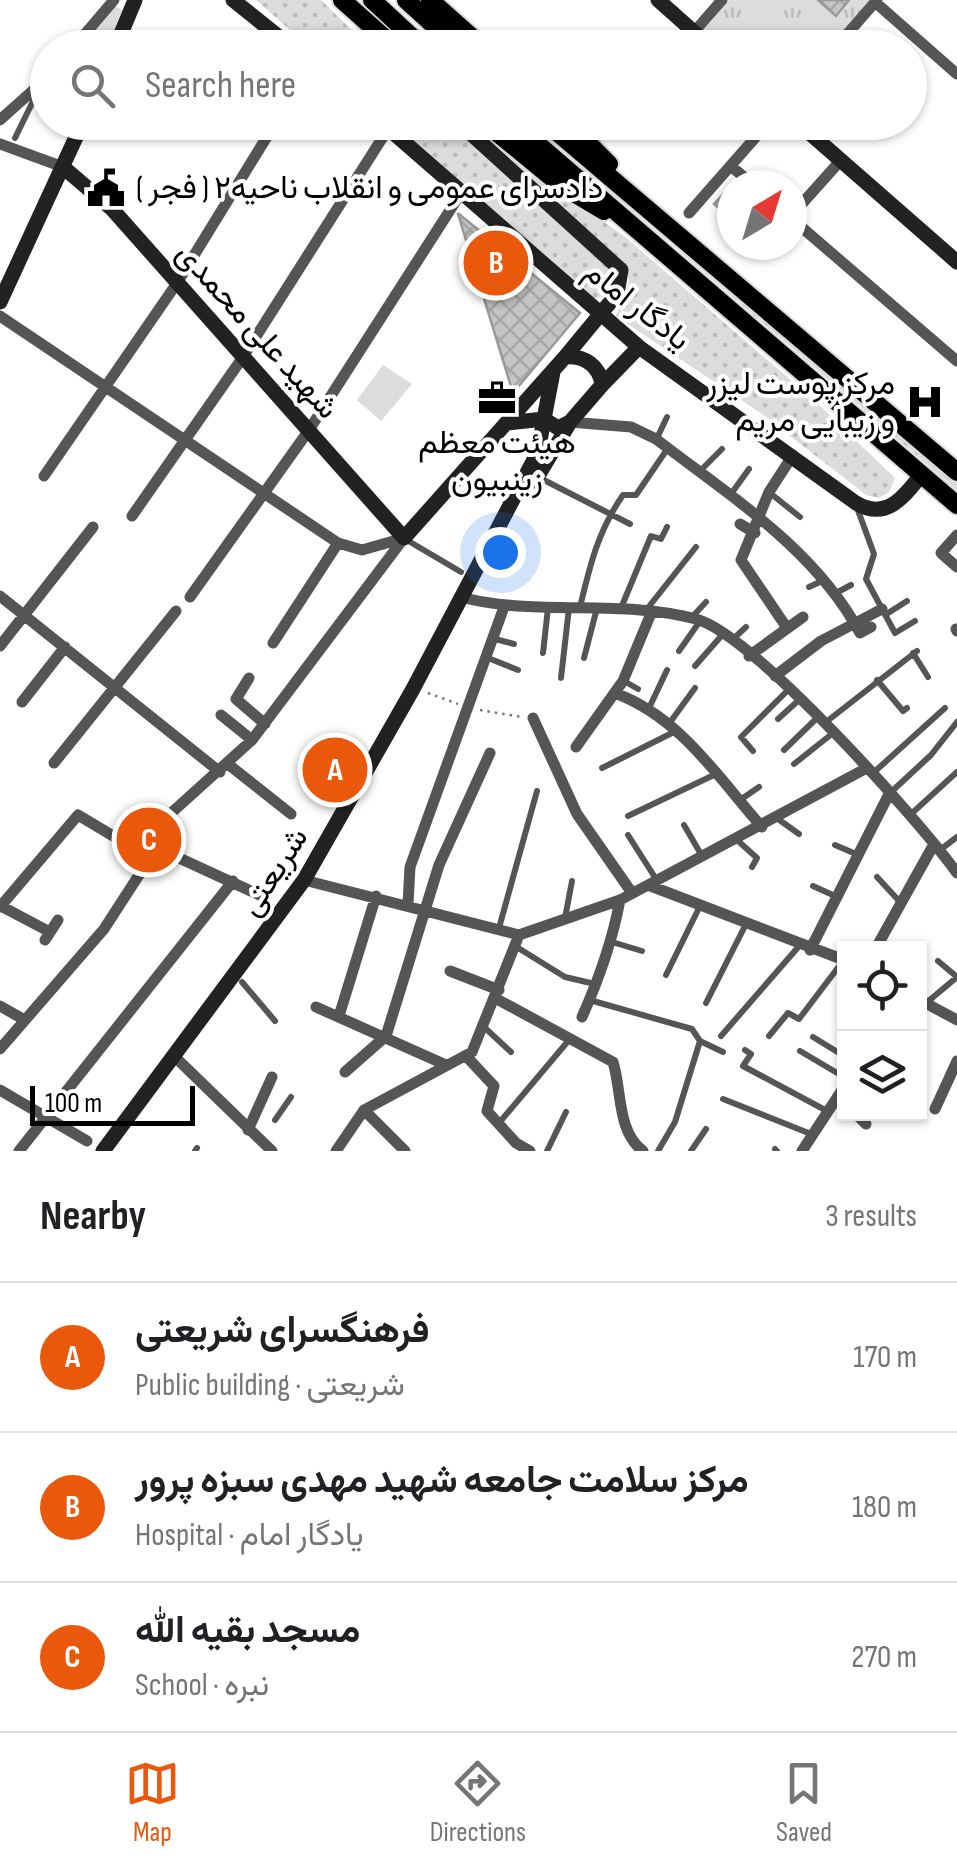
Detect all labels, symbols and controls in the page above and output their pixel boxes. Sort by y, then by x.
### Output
search box [30,30,927,140]
icon: search [65,58,120,113]
text: Search here [145,63,296,108]
public building icon: دادسرای عمومی و انقلاب ناحیه۲ ( فجر ) [85,167,127,209]
place label: دادسرای عمومی و انقلاب ناحیه۲ ( فجر ) [136,169,603,208]
north arrow [717,170,807,260]
pin: B [464,226,528,300]
street label: شهید علی محمدی [167,235,347,427]
street label: یادگار امام [576,253,698,359]
place label: مرکز پوست لیزر و زیبایی مریم [705,365,895,441]
office icon: هیئت معظم زینبیون [476,377,518,419]
hospital icon: مرکز پوست لیزر و زیبایی مریم [904,381,946,423]
place label: هیئت معظم زینبیون [418,424,576,500]
your location [475,527,526,578]
pin: A [302,732,368,808]
pin: C [116,802,182,878]
street label: شریعتی [231,820,317,924]
map controls [837,941,927,1121]
button: locate [837,941,927,1031]
button: layers [837,1031,927,1121]
scale bar [30,1081,195,1126]
text: 100 m [45,1087,102,1120]
text: Nearby [40,1191,146,1242]
text: 3 results [825,1197,917,1236]
text: فرهنگسرای شریعتی [135,1308,430,1353]
text: A [65,1338,80,1377]
text: 170 m [853,1338,917,1377]
text: Public building · شریعتی [135,1366,405,1405]
text: مرکز سلامت جامعه شهید مهدی سبزه پرور [135,1458,749,1503]
text: B [65,1488,80,1527]
text: 180 m [852,1488,917,1527]
text: Hospital · یادگار امام [135,1516,363,1555]
text: مسجد بقیه الله [135,1608,360,1653]
text: C [64,1638,81,1677]
text: 270 m [851,1638,917,1677]
text: School · نبره [135,1666,269,1705]
tab: Map [125,1756,180,1849]
tab: Directions [430,1756,526,1849]
tab: Saved [776,1756,832,1849]

